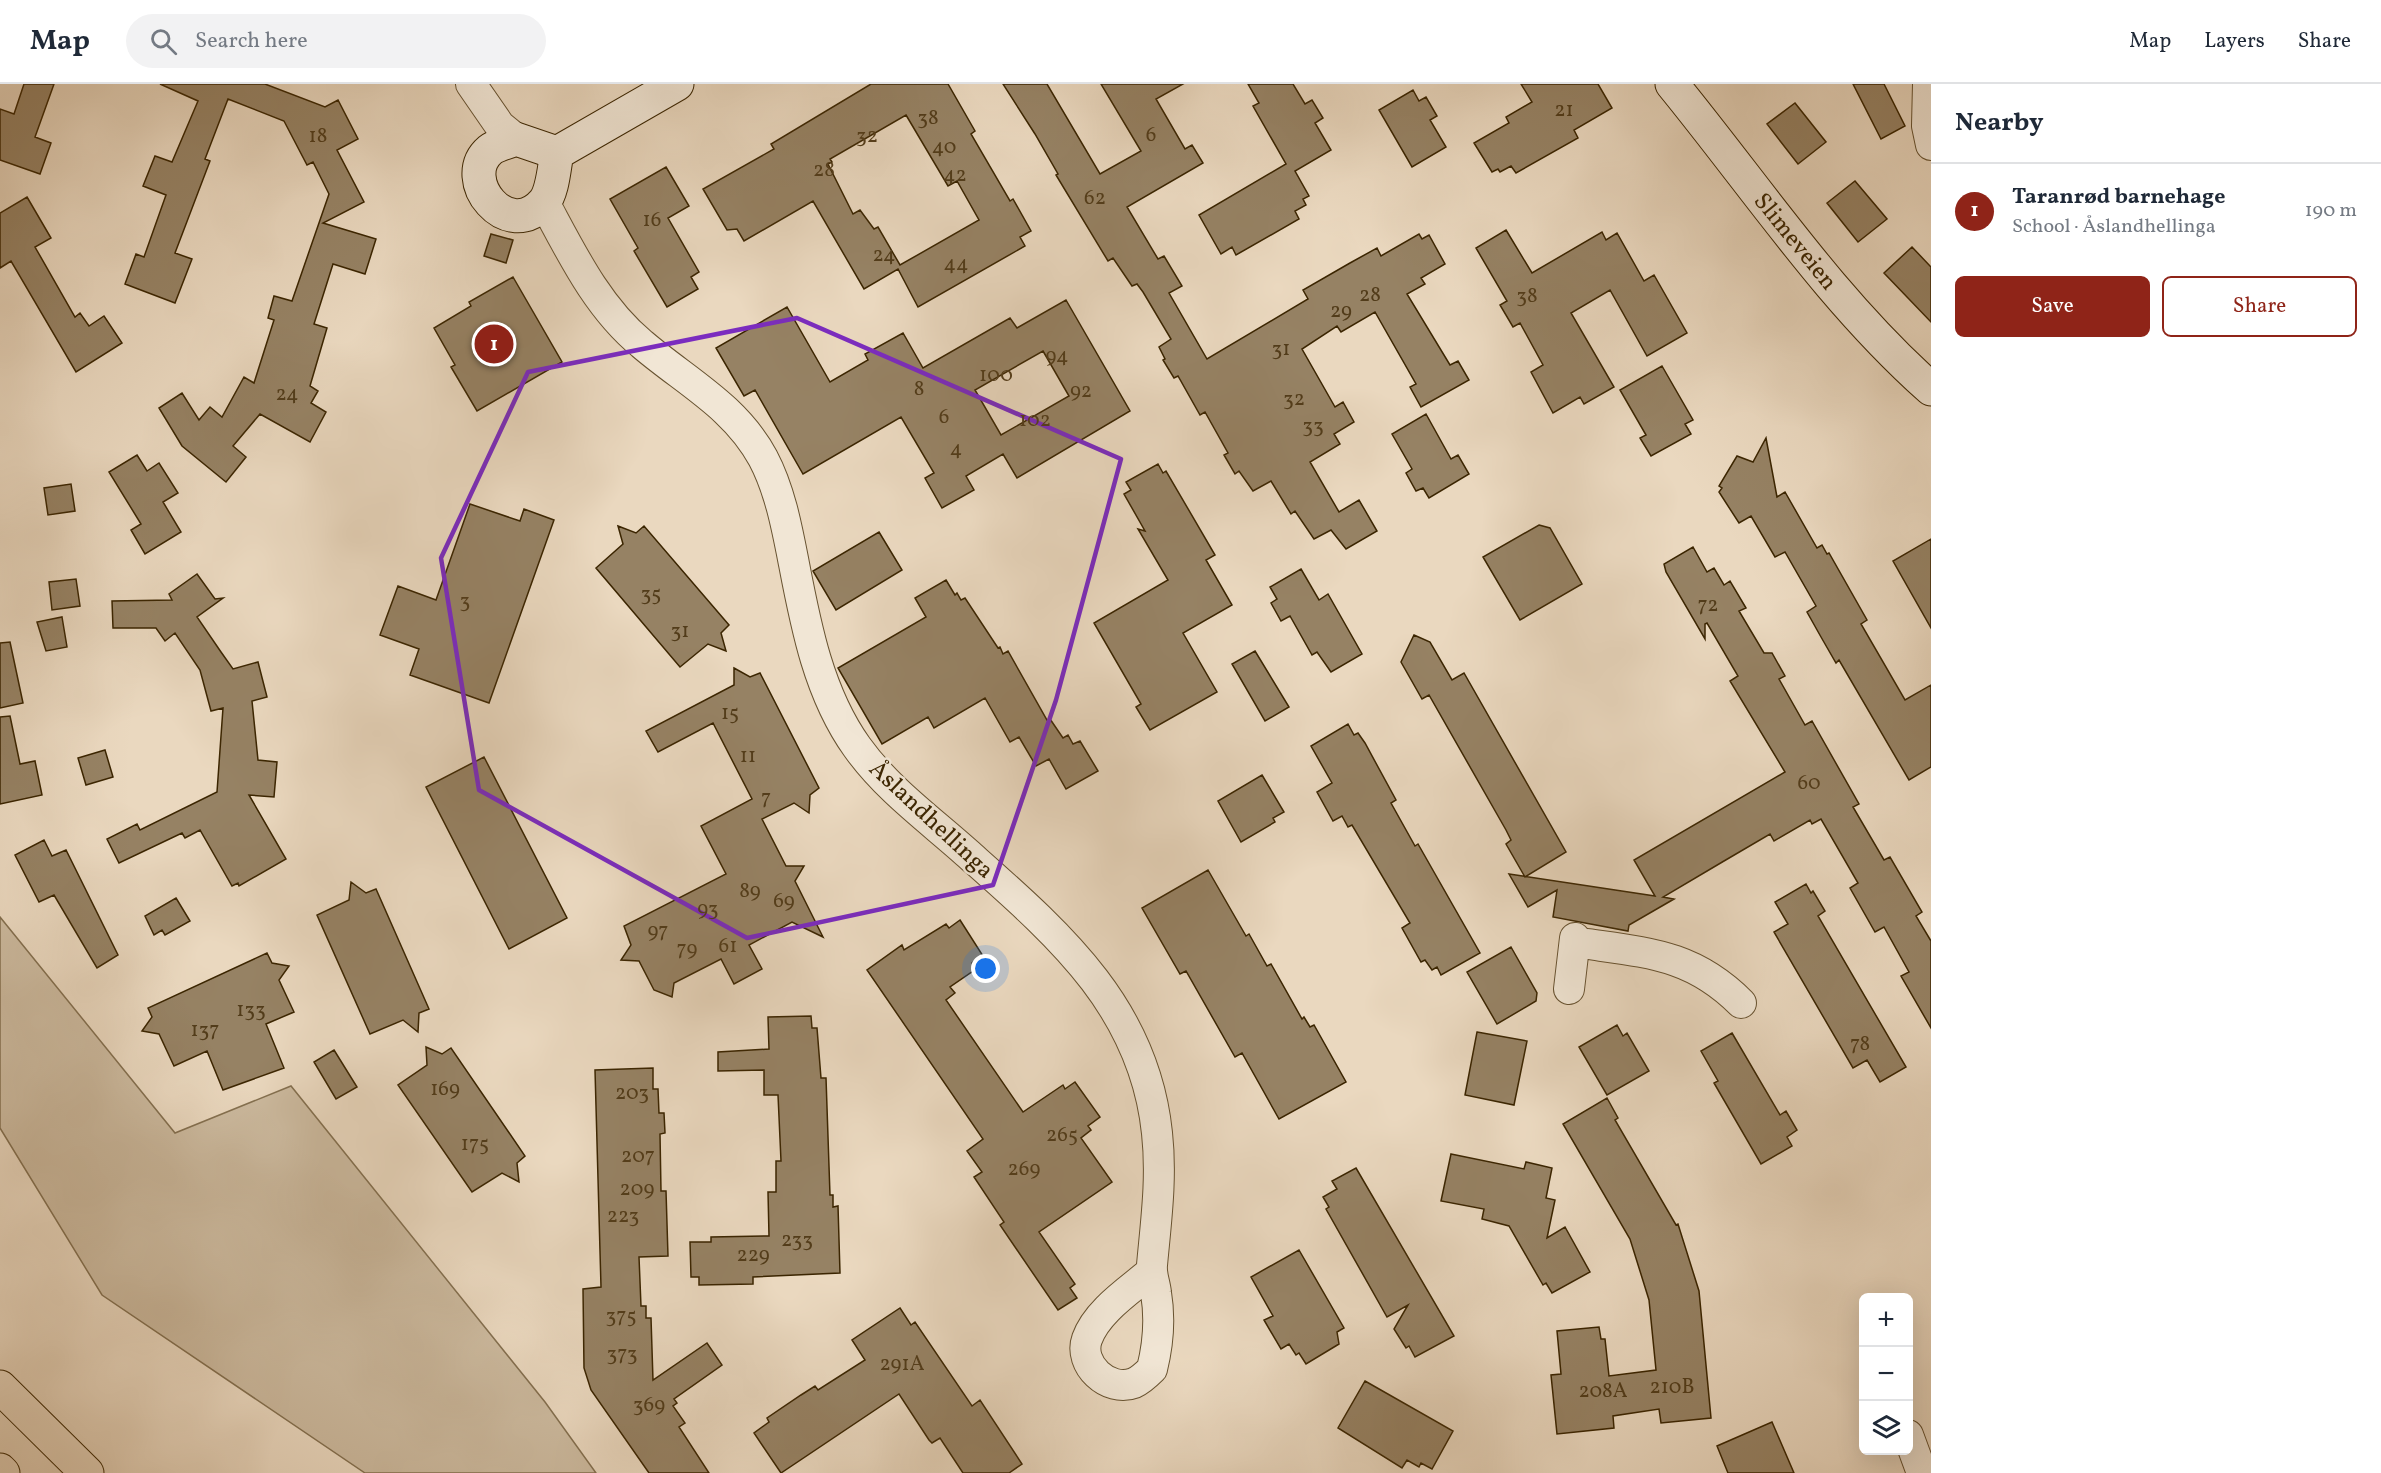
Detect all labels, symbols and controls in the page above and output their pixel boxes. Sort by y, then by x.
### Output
search box [126,14,546,68]
text: Map [30,22,90,61]
icon: search [147,25,180,58]
text: Search here [195,26,308,57]
text: Map [2129,27,2171,56]
text: Layers [2204,27,2265,56]
text: Share [2298,27,2351,56]
house number: 21 [1554,96,1574,125]
house number: 38 [917,104,939,133]
text: Nearby [1955,105,2044,141]
house number: 6 [1146,121,1156,150]
house number: 18 [309,122,327,151]
house number: 32 [856,122,878,151]
house number: 40 [932,133,956,162]
house number: 28 [813,156,835,185]
house number: 42 [943,161,967,190]
text: Taranrød barnehage [2012,182,2225,213]
house number: 62 [1084,184,1106,213]
street label: Slimeveien [1744,186,1844,298]
text: 1 [1970,197,1979,225]
text: 190 m [2305,197,2357,225]
house number: 16 [643,206,661,235]
text: School · Åslandhellinga [2012,213,2216,241]
house number: 24 [872,241,896,270]
house number: 44 [943,250,969,279]
button: Save [1955,276,2150,337]
button: Share [2162,276,2357,337]
house number: 28 [1359,281,1381,310]
house number: 38 [1516,282,1538,311]
house number: 29 [1330,297,1352,326]
pin: 1 [474,322,514,366]
house number: 31 [1272,335,1290,364]
house number: 94 [1046,342,1068,371]
house number: 100 [979,361,1013,390]
house number: 8 [914,375,924,404]
house number: 92 [1070,377,1092,406]
house number: 24 [275,380,299,409]
house number: 32 [1283,385,1305,414]
house number: 6 [939,403,949,432]
house number: 102 [1019,406,1051,435]
house number: 33 [1302,412,1324,441]
house number: 4 [950,435,962,464]
house number: 35 [641,580,661,609]
house number: 3 [460,587,470,616]
house number: 72 [1697,591,1719,620]
house number: 31 [671,617,689,646]
house number: 15 [721,699,739,728]
house number: 11 [740,742,756,771]
street label: Åslandhellinga [861,753,1001,887]
house number: 60 [1797,769,1821,798]
house number: 7 [761,784,771,813]
house number: 89 [739,877,761,906]
house number: 69 [773,887,795,916]
house number: 93 [697,895,719,924]
house number: 97 [647,917,669,946]
house number: 61 [719,932,737,961]
house number: 79 [677,935,698,964]
your location [971,954,1000,983]
house number: 133 [236,996,266,1025]
house number: 137 [190,1016,220,1045]
house number: 78 [1850,1030,1870,1059]
house number: 169 [430,1075,460,1104]
house number: 203 [615,1079,649,1108]
house number: 265 [1046,1121,1078,1150]
house number: 175 [461,1130,489,1159]
house number: 207 [621,1142,655,1171]
house number: 269 [1008,1155,1040,1184]
house number: 209 [620,1175,654,1204]
house number: 223 [607,1202,639,1231]
house number: 233 [781,1226,813,1255]
house number: 229 [736,1241,770,1270]
map controls [1859,1293,1913,1455]
button: + [1859,1293,1913,1347]
house number: 375 [605,1302,637,1331]
house number: 373 [606,1340,638,1369]
button: − [1859,1347,1913,1401]
house number: 291A [880,1350,925,1379]
house number: 210B [1649,1373,1695,1402]
house number: 208A [1578,1377,1628,1406]
house number: 369 [633,1391,665,1420]
button: layers [1859,1401,1913,1455]

